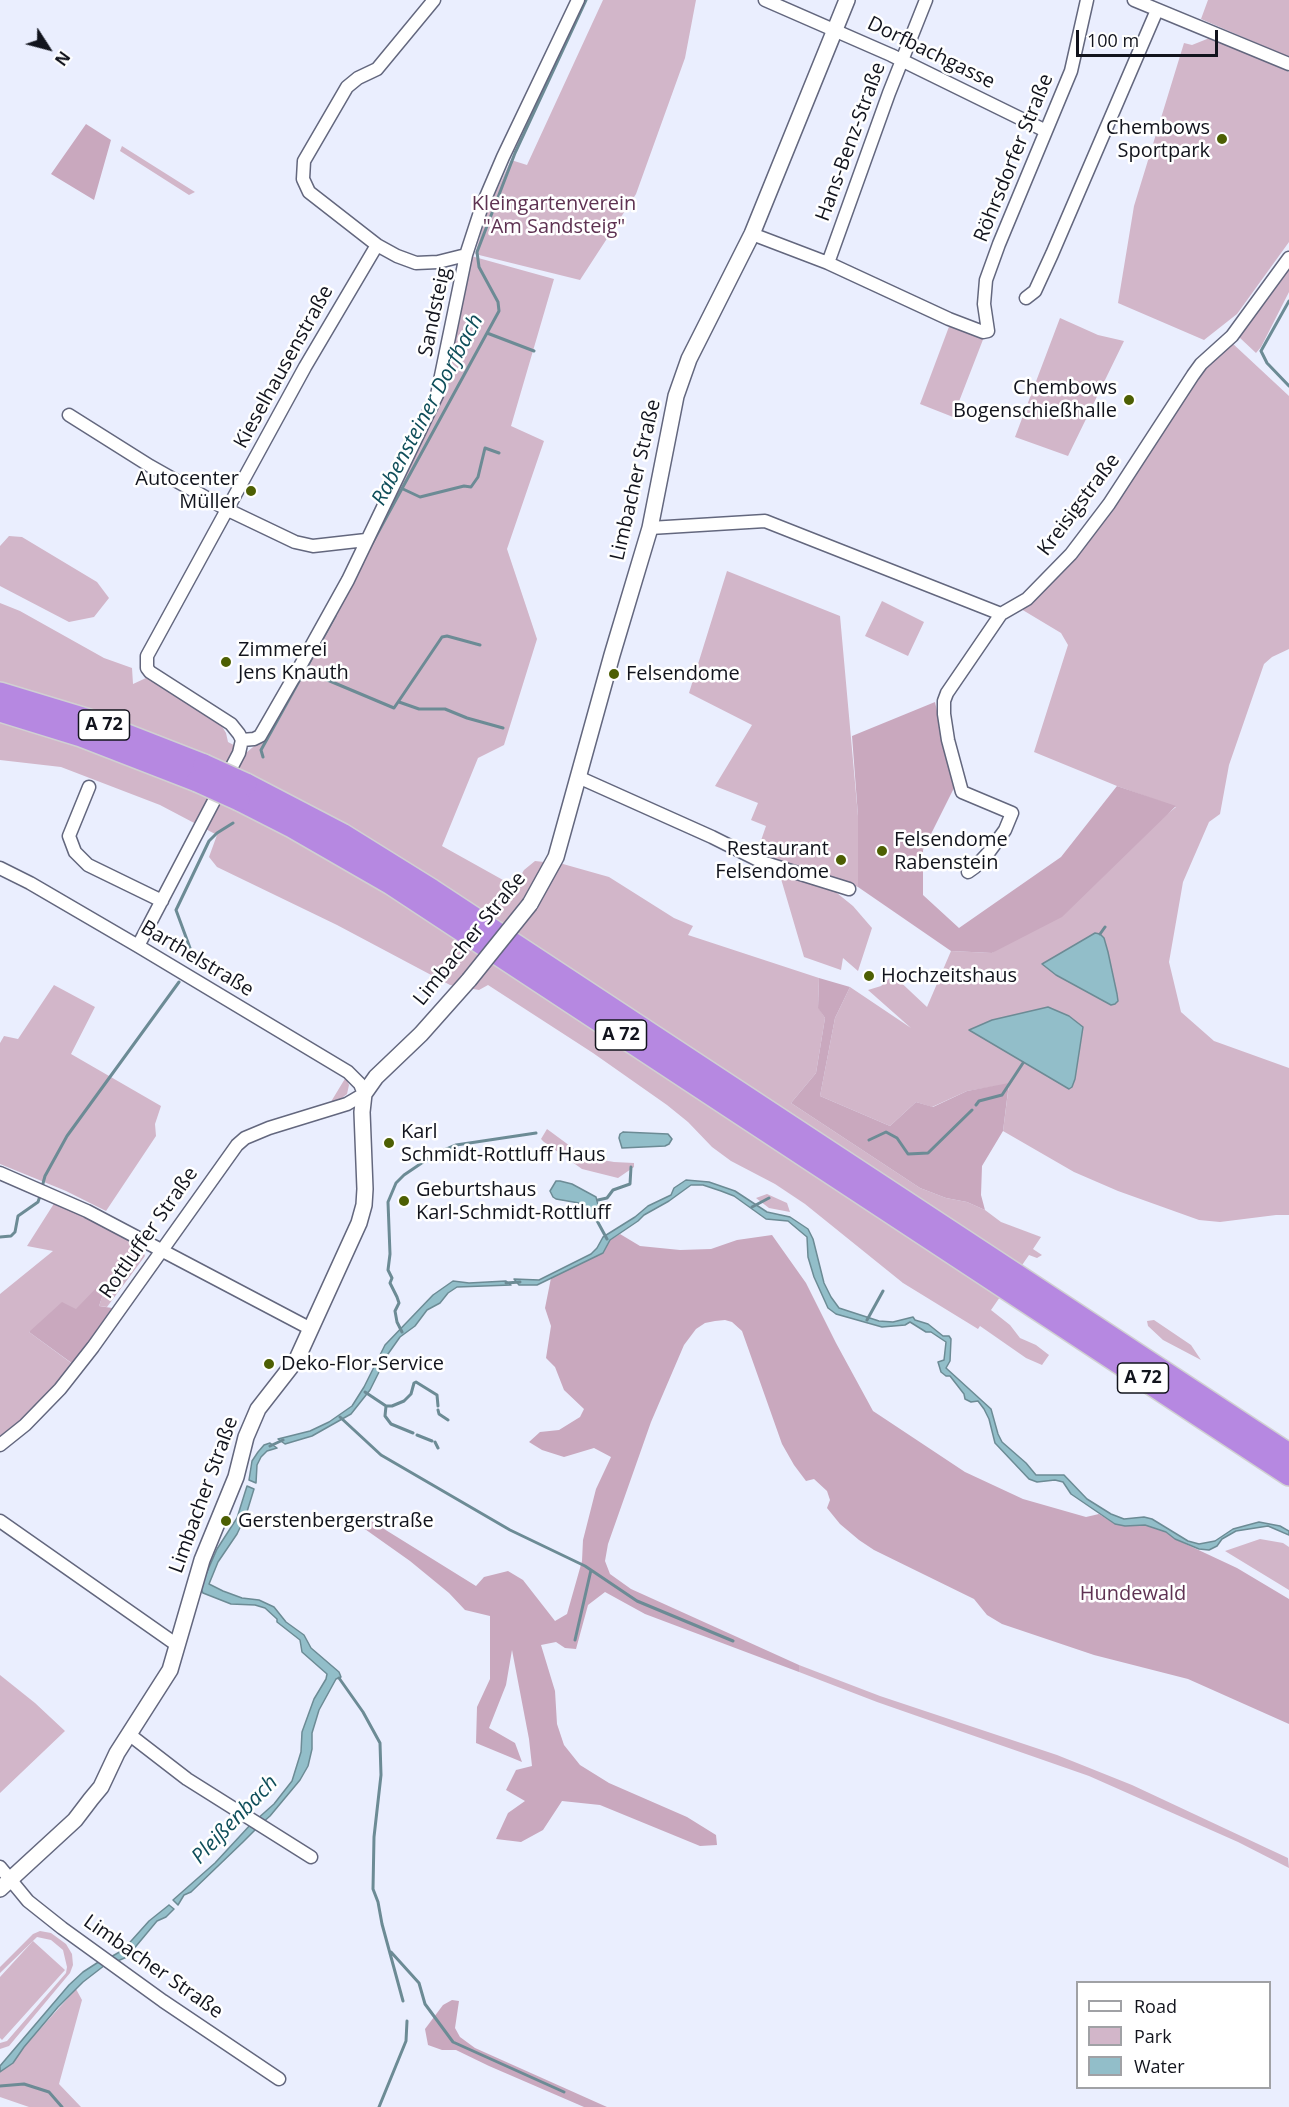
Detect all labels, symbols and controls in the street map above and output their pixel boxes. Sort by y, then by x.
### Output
street label: Dorfbachgasse [863,12,999,94]
north arrow [18,18,78,78]
scale bar [1079,18,1222,56]
text: 100 m [1087,28,1139,52]
text: N [50,47,75,70]
street label: Hans-Benz-Straße [811,59,891,225]
street label: Röhrsdorfer Straße [969,70,1059,246]
place label: Chembows Sportpark [1106,116,1210,163]
marker: Chembows Sportpark [1215,132,1229,146]
park label: Kleingartenverein "Am Sandsteig" [472,192,636,239]
street label: Sandsteig [414,265,456,359]
street label: Kieselhausenstraße [229,281,339,453]
water label: Rabensteiner Dorfbach [367,310,489,510]
place label: Chembows Bogenschießhalle [953,376,1117,423]
marker: Chembows Bogenschießhalle [1122,393,1136,407]
street label: Limbacher Straße [606,397,666,563]
street label: Kreisigstraße [1033,449,1125,561]
place label: Autocenter Müller [135,467,239,514]
marker: Autocenter Müller [244,484,258,498]
place label: Zimmerei Jens Knauth [238,638,349,685]
marker: Zimmerei Jens Knauth [219,655,233,669]
place label: Felsendome [626,662,740,686]
marker: Felsendome [607,667,621,681]
road number: A 72 [78,710,130,740]
place label: Felsendome Rabenstein [894,828,1008,875]
place label: Restaurant Felsendome [715,837,829,884]
marker: Felsendome Rabenstein [875,844,889,858]
marker: Restaurant Felsendome [834,853,848,867]
street label: Limbacher Straße [409,867,531,1011]
street label: Barthelstraße [136,916,258,1002]
place label: Hochzeitshaus [881,964,1017,988]
marker: Hochzeitshaus [862,969,876,983]
road number: A 72 [596,1020,646,1050]
place label: Karl Schmidt-Rottluff Haus [401,1120,605,1167]
marker: Karl Schmidt-Rottluff Haus [382,1136,396,1150]
street label: Rottluffer Straße [95,1163,203,1303]
place label: Geburtshaus Karl-Schmidt-Rottluff [416,1178,611,1225]
marker: Geburtshaus Karl-Schmidt-Rottluff [397,1194,411,1208]
place label: Deko-Flor-Service [281,1352,444,1376]
marker: Deko-Flor-Service [262,1357,276,1371]
road number: A 72 [1118,1363,1168,1393]
street label: Limbacher Straße [165,1413,243,1577]
place label: Gerstenbergerstraße [238,1509,434,1533]
marker: Gerstenbergerstraße [219,1514,233,1528]
park label: Hundewald [1080,1582,1186,1606]
water label: Pleißenbach [187,1771,283,1869]
street label: Limbacher Straße [79,1910,227,2024]
legend [1076,1981,1271,2089]
text: Road [1134,1994,1177,2018]
text: Park [1134,2024,1172,2048]
text: Water [1134,2054,1185,2078]

